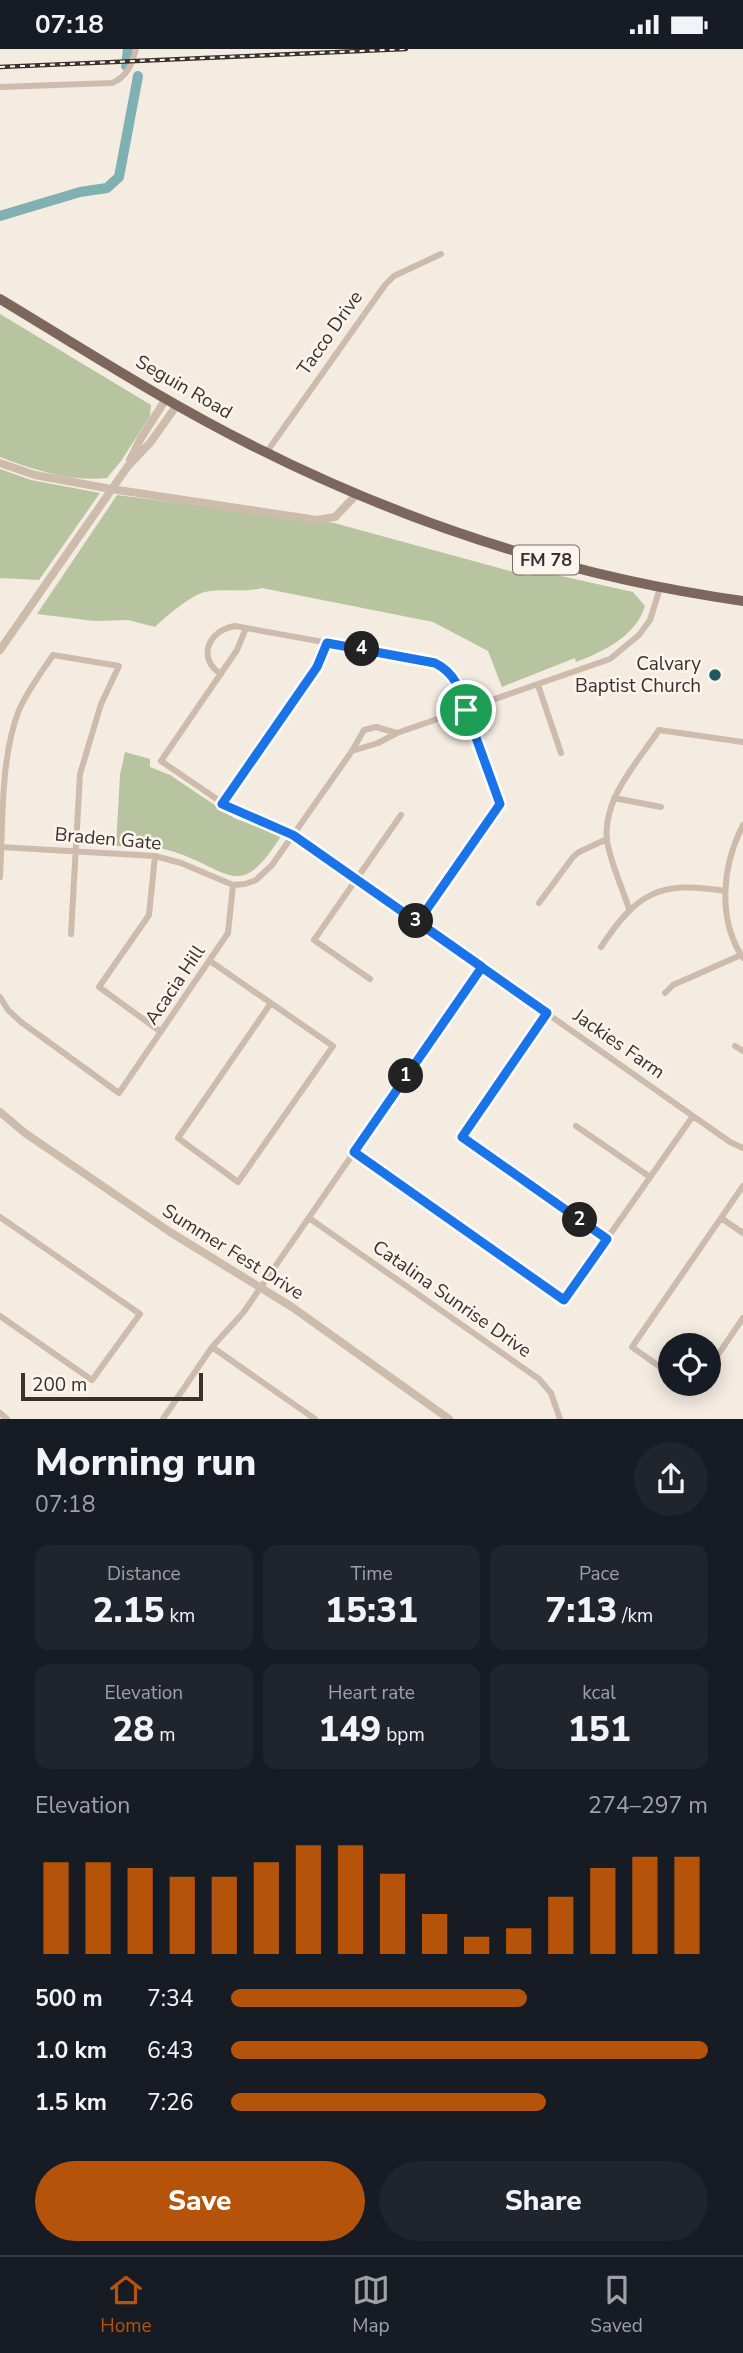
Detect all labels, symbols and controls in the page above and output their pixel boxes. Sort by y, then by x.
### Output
text: 07:18 [35,7,104,42]
street label: Tacco Drive [291,285,369,381]
street label: Seguin Road [131,349,237,425]
road number: FM 78 [513,545,579,575]
pin: 4 [344,631,380,667]
text: 4 [356,635,367,661]
place label: Calvary Baptist Church [575,651,701,699]
marker: Calvary Baptist Church [707,667,723,683]
pin [436,680,496,740]
icon: arrive [447,691,485,729]
street label: Braden Gate [54,821,162,857]
pin: 3 [398,903,434,939]
text: 3 [410,907,421,933]
street label: Acacia Hill [139,940,211,1030]
street label: Jackies Farm [567,1002,670,1085]
pin: 1 [388,1059,424,1093]
text: 1 [400,1062,411,1088]
street label: Summer Fest Drive [157,1198,309,1306]
pin: 2 [562,1203,598,1237]
text: 2 [574,1206,585,1232]
street label: Catalina Sunrise Drive [367,1234,537,1364]
map controls [658,1333,721,1396]
button: locate [658,1333,721,1396]
scale bar [21,1370,203,1401]
text: 200 m [32,1372,87,1398]
text: Morning run [35,1437,256,1488]
button: share [634,1442,708,1516]
text: 07:18 [35,1489,95,1520]
text: Distance [107,1561,181,1587]
text: Time [350,1561,393,1587]
text: Pace [579,1561,619,1587]
text: 2.15 [92,1587,165,1634]
text: 15:31 [325,1587,418,1634]
text: 7:13 [545,1587,617,1634]
text: km [165,1603,195,1629]
text: /km [617,1603,653,1629]
text: Elevation [104,1680,183,1706]
text: Heart rate [328,1680,415,1706]
text: kcal [582,1680,616,1706]
text: 28 [112,1706,154,1753]
text: 149 [318,1706,381,1753]
text: 151 [568,1706,631,1753]
text: m [154,1722,175,1748]
text: bpm [381,1722,425,1748]
text: Elevation [35,1790,130,1821]
text: 274–297 m [588,1790,708,1821]
text: 500 m [35,1983,103,2014]
text: 7:34 [147,1983,194,2014]
text: 1.0 km [35,2035,107,2066]
text: 6:43 [147,2035,194,2066]
text: 1.5 km [35,2087,107,2118]
text: 7:26 [147,2087,194,2118]
button: Save [35,2161,365,2241]
button: Share [379,2161,708,2241]
tab: Home [100,2271,152,2339]
tab: Map [352,2271,390,2339]
tab: Saved [590,2271,643,2339]

